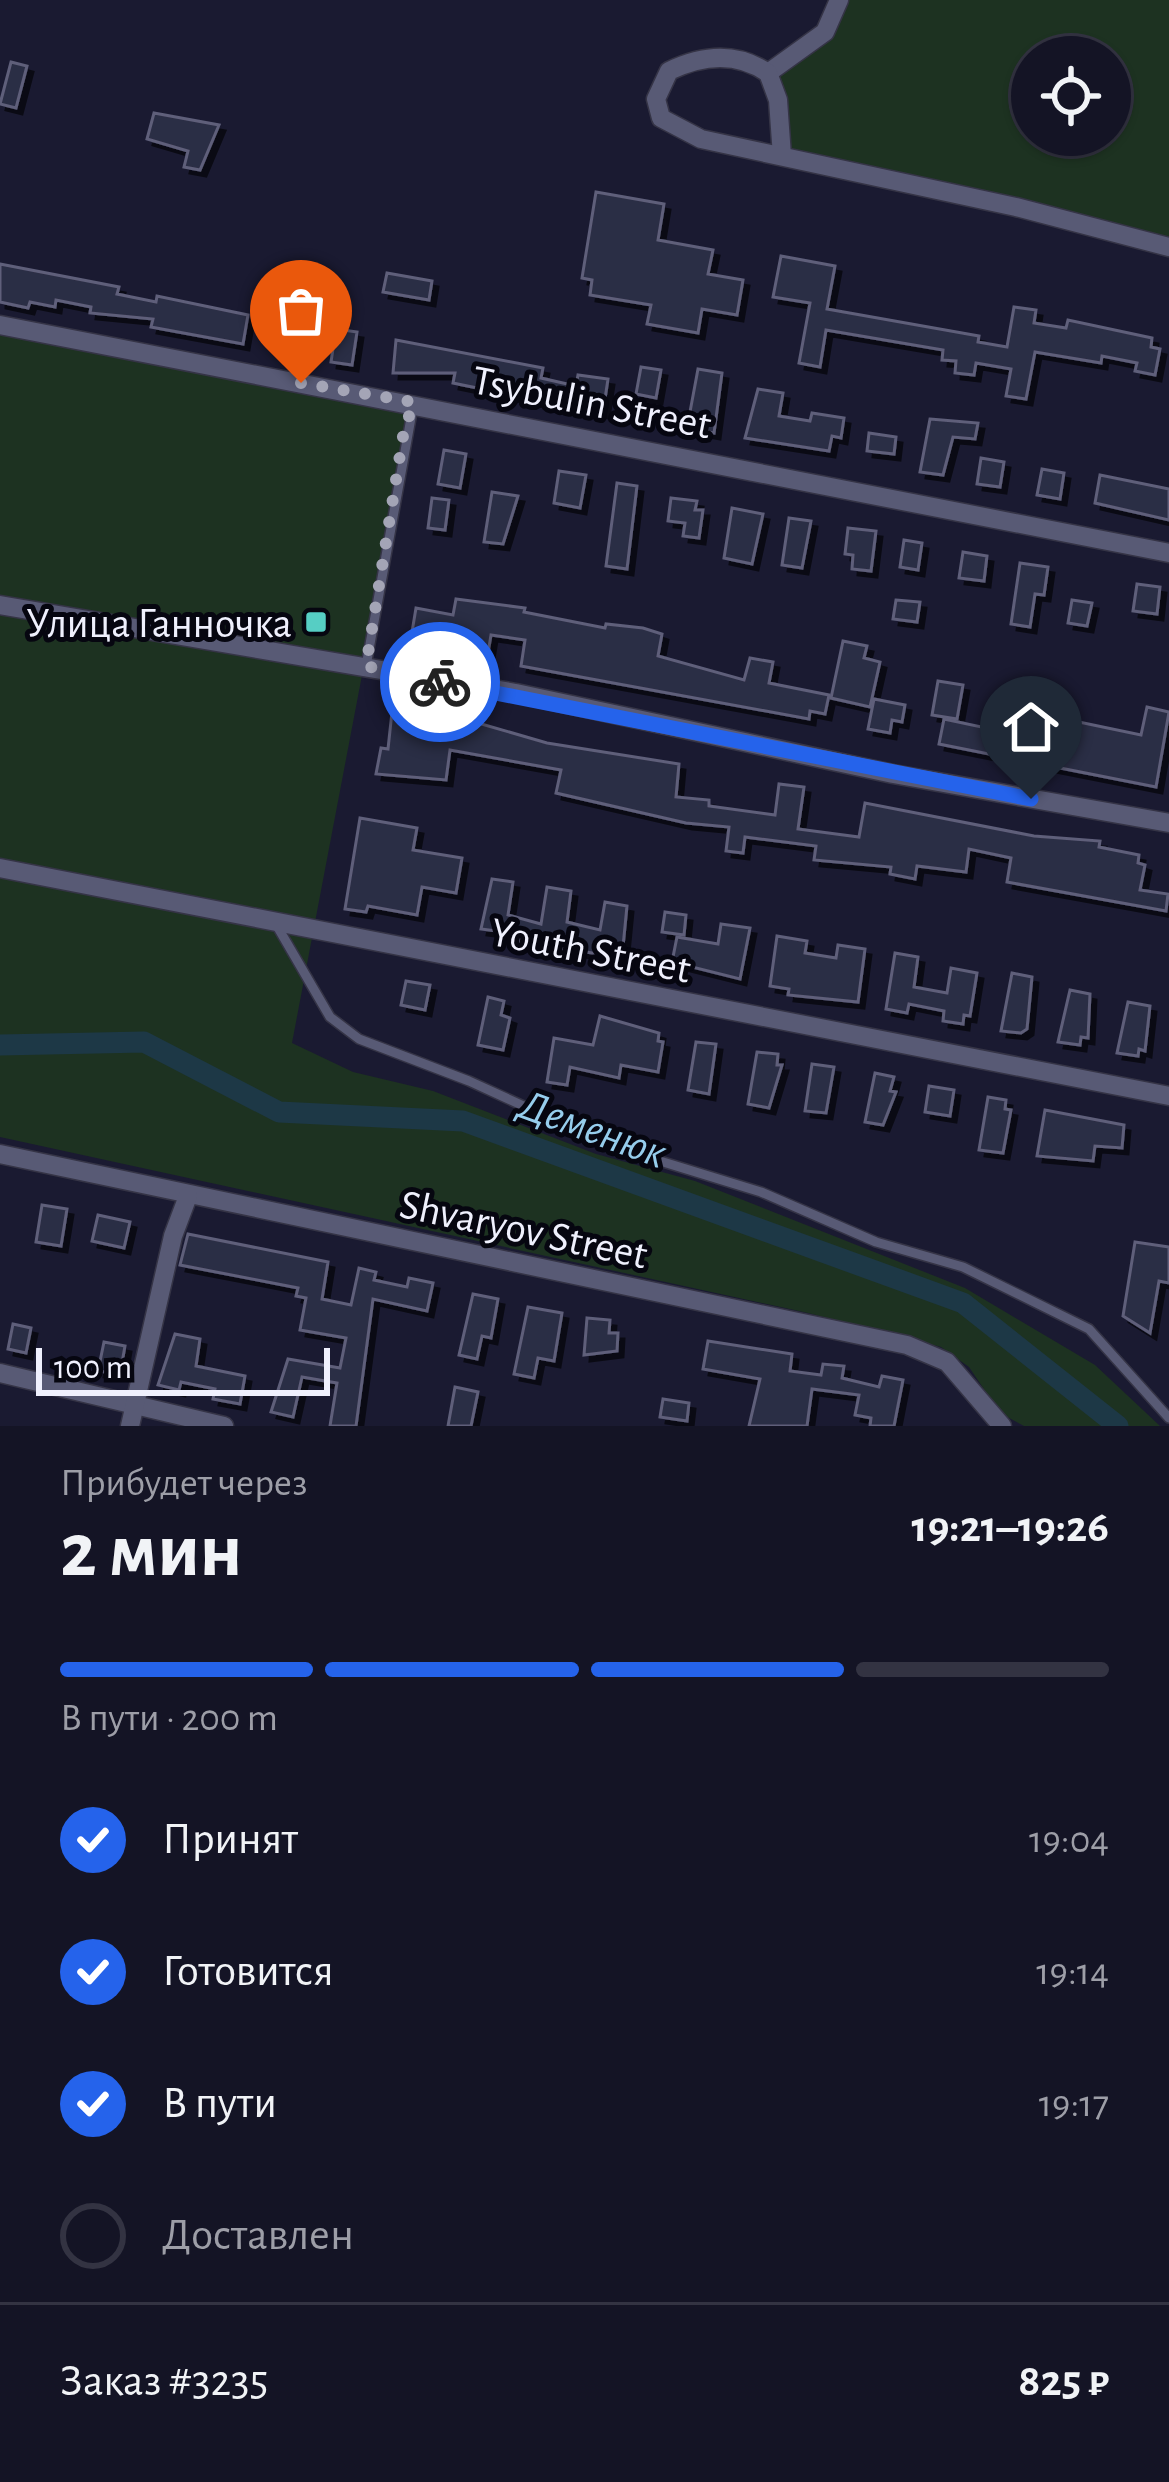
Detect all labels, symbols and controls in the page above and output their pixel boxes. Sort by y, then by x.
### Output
map controls [1011,36,1131,156]
button: locate [1011,36,1131,156]
pin [250,260,352,383]
icon: bag [268,278,334,344]
street label: Tsybulin Street [469,359,715,447]
place label: Улица Ганночка [26,603,292,645]
marker: Улица Ганночка [303,609,329,635]
courier [380,622,500,742]
icon: bike [407,649,473,715]
pin [980,676,1082,799]
icon: home [998,694,1064,760]
street label: Youth Street [487,911,694,991]
water label: Деменюк [511,1082,672,1177]
street label: Shvaryov Street [396,1183,651,1277]
scale bar [36,1342,330,1395]
text: 100 m [54,1352,132,1385]
text: Прибудет через [60,1464,307,1503]
text: 19:21–19:26 [911,1505,1109,1550]
text: 2 мин [60,1513,243,1591]
text: В пути · 200 m [60,1699,278,1738]
icon: check [60,1807,126,1873]
text: Принят [162,1817,298,1862]
text: 19:04 [1029,1821,1109,1860]
icon: check [60,1939,126,2005]
text: Готовится [162,1949,334,1994]
text: 19:14 [1036,1953,1109,1992]
icon: check [60,2071,126,2137]
text: В пути [162,2081,277,2126]
text: 19:17 [1039,2085,1109,2124]
text: Доставлен [162,2213,354,2258]
text: Заказ #3235 [60,2359,268,2404]
text: 825 ₽ [1018,2359,1109,2404]

